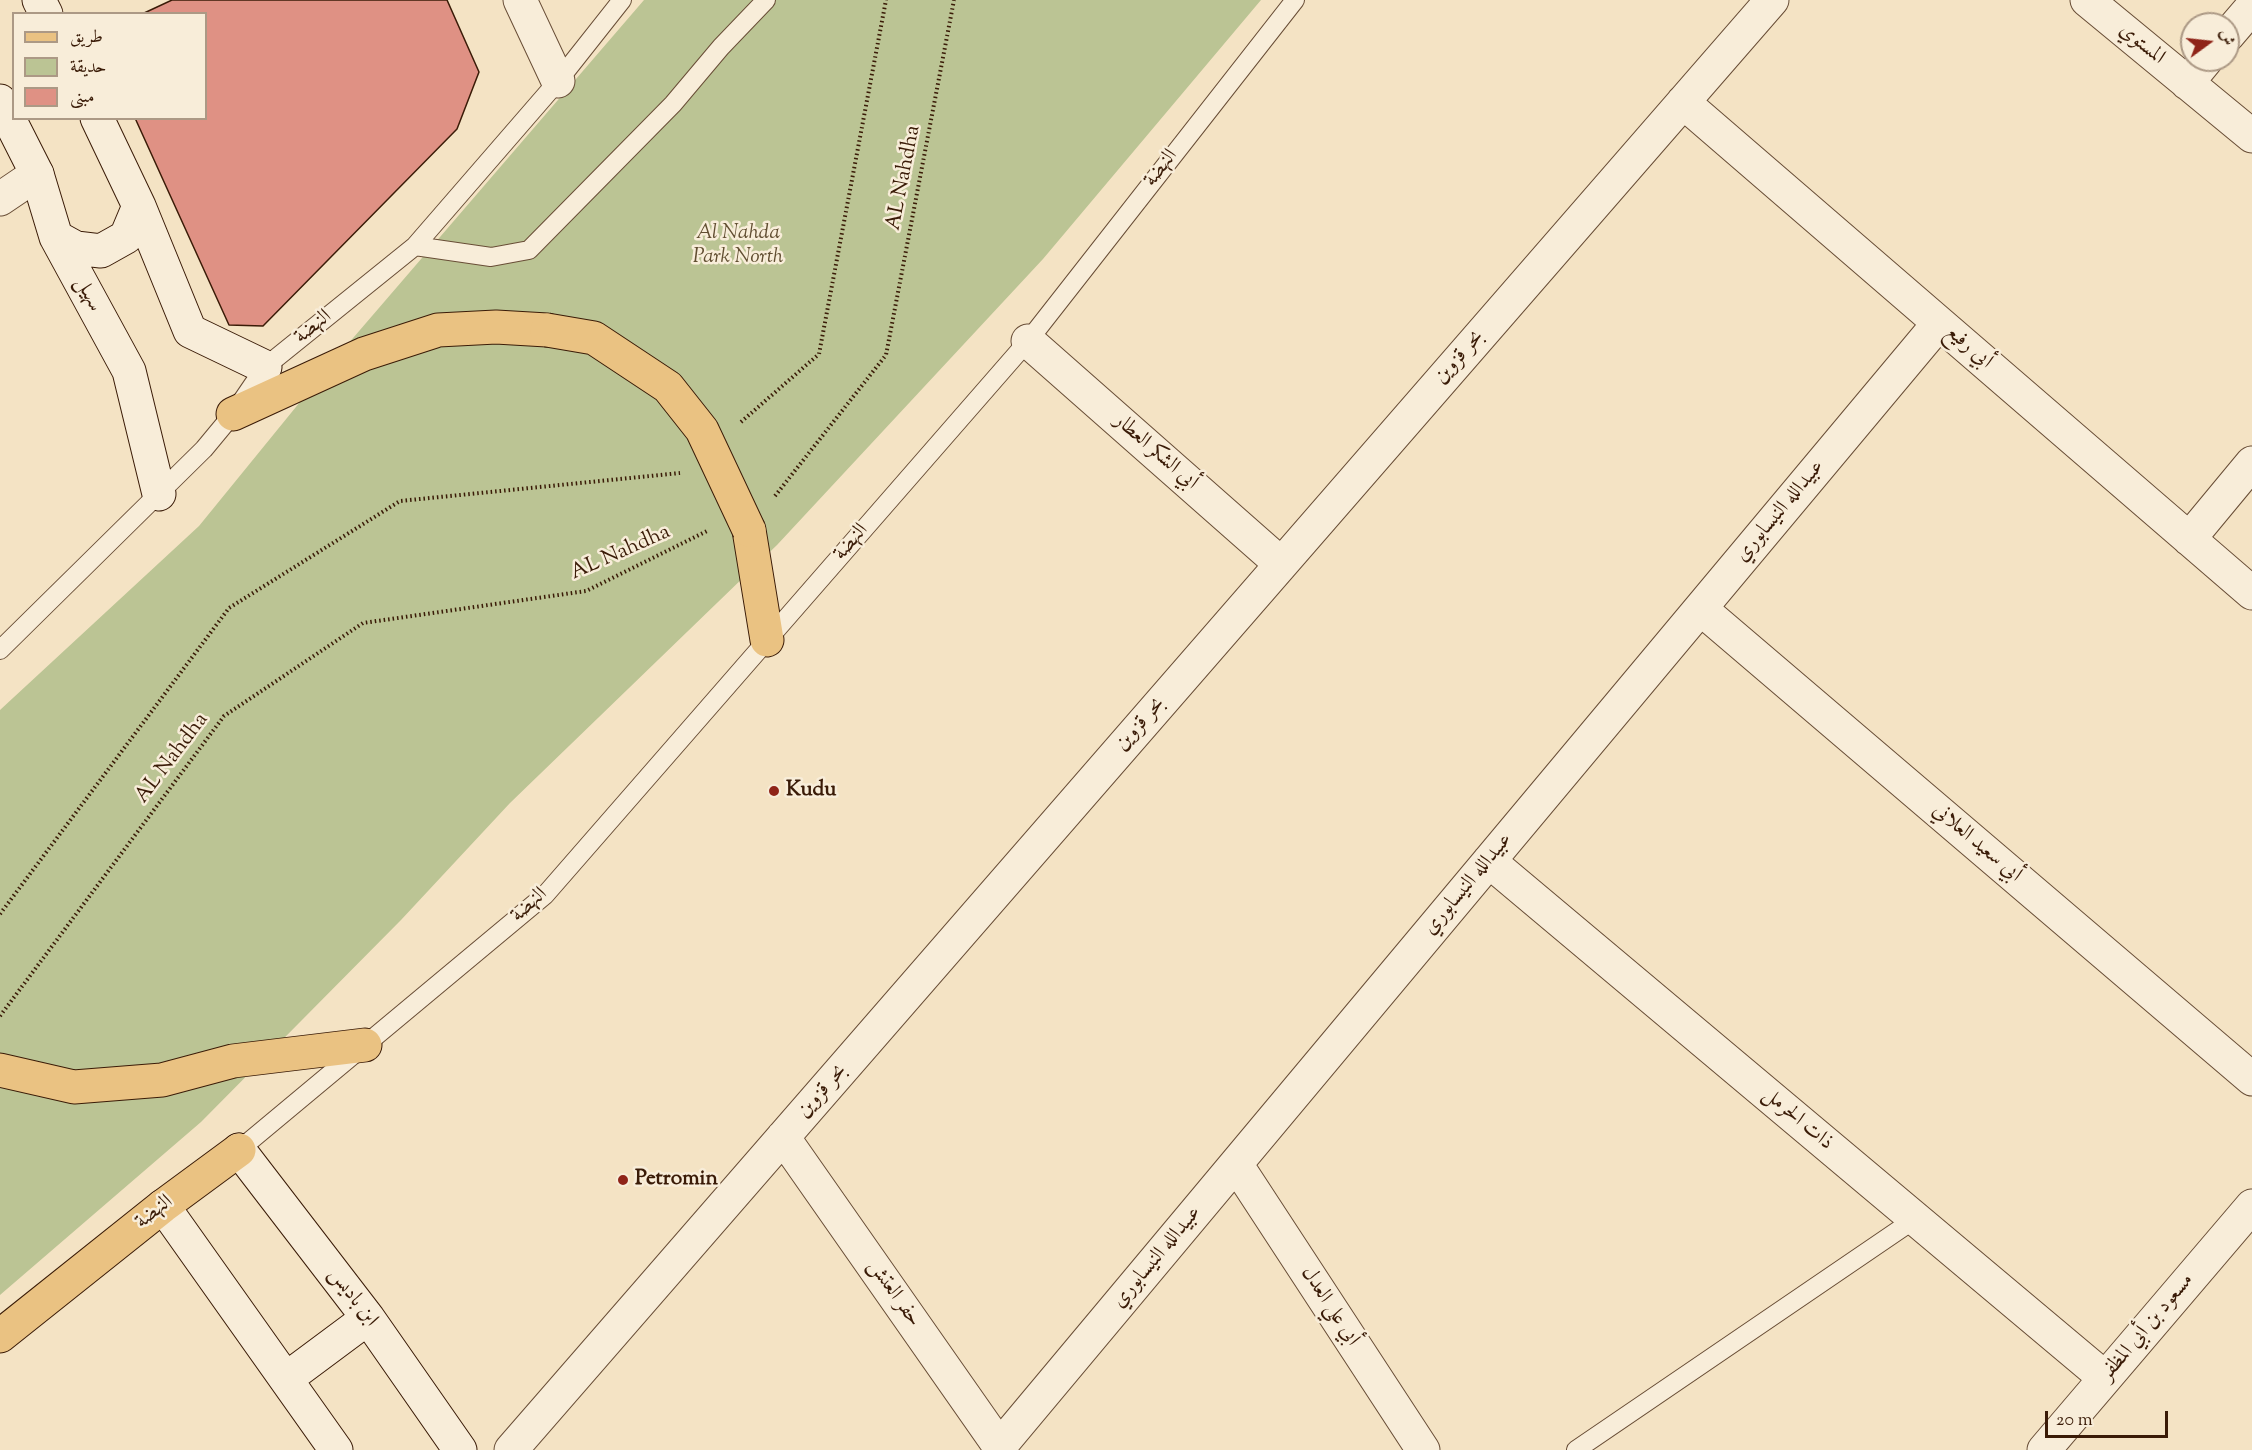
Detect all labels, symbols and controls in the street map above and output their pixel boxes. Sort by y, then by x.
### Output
legend [12,12,207,120]
north arrow [2180,12,2240,72]
street label: المستوي [2113,19,2169,71]
text: طريق [70,25,103,51]
text: ش [2213,27,2239,48]
text: حديقة [70,55,106,81]
text: مبنى [70,85,95,111]
street label: AL Nahdha [882,123,928,233]
street label: النهضة [1139,145,1185,193]
park label: Al Nahda Park North [693,221,783,271]
street label: سهيل [68,273,106,317]
street label: النهضة [290,305,338,351]
street label: أبي رفيع [1939,320,1997,376]
street label: بحر قزوين [1430,326,1490,390]
street label: أبي الشكر العطار [1107,409,1203,497]
street label: عبيدالله النيسابوري [1731,456,1831,568]
street label: النهضة [829,519,875,567]
street label: AL Nahdha [567,521,675,587]
street label: بحر قزوين [1111,693,1171,757]
street label: AL Nahdha [131,709,215,809]
place label: Kudu [786,778,836,804]
marker: Kudu [767,784,781,798]
street label: أبي سعيد العلاني [1926,799,2026,889]
street label: عبيدالله النيسابوري [1419,829,1519,941]
street label: النهضة [506,883,554,929]
street label: بحر قزوين [793,1060,853,1124]
street label: ذات الحرمل [1756,1083,1838,1157]
place label: Petromin [635,1167,718,1193]
marker: Petromin [616,1173,630,1187]
street label: النهضة [131,1190,179,1236]
street label: عبيدالله النيسابوري [1108,1202,1208,1314]
street label: حفر العتش [861,1255,925,1333]
street label: أبي علي العدل [1294,1262,1364,1352]
street label: ابن باديس [322,1263,382,1333]
street label: مسعود بن أبي المظفر [2096,1269,2200,1387]
scale bar [2048,1399,2171,1437]
text: 20 m [2056,1408,2093,1434]

